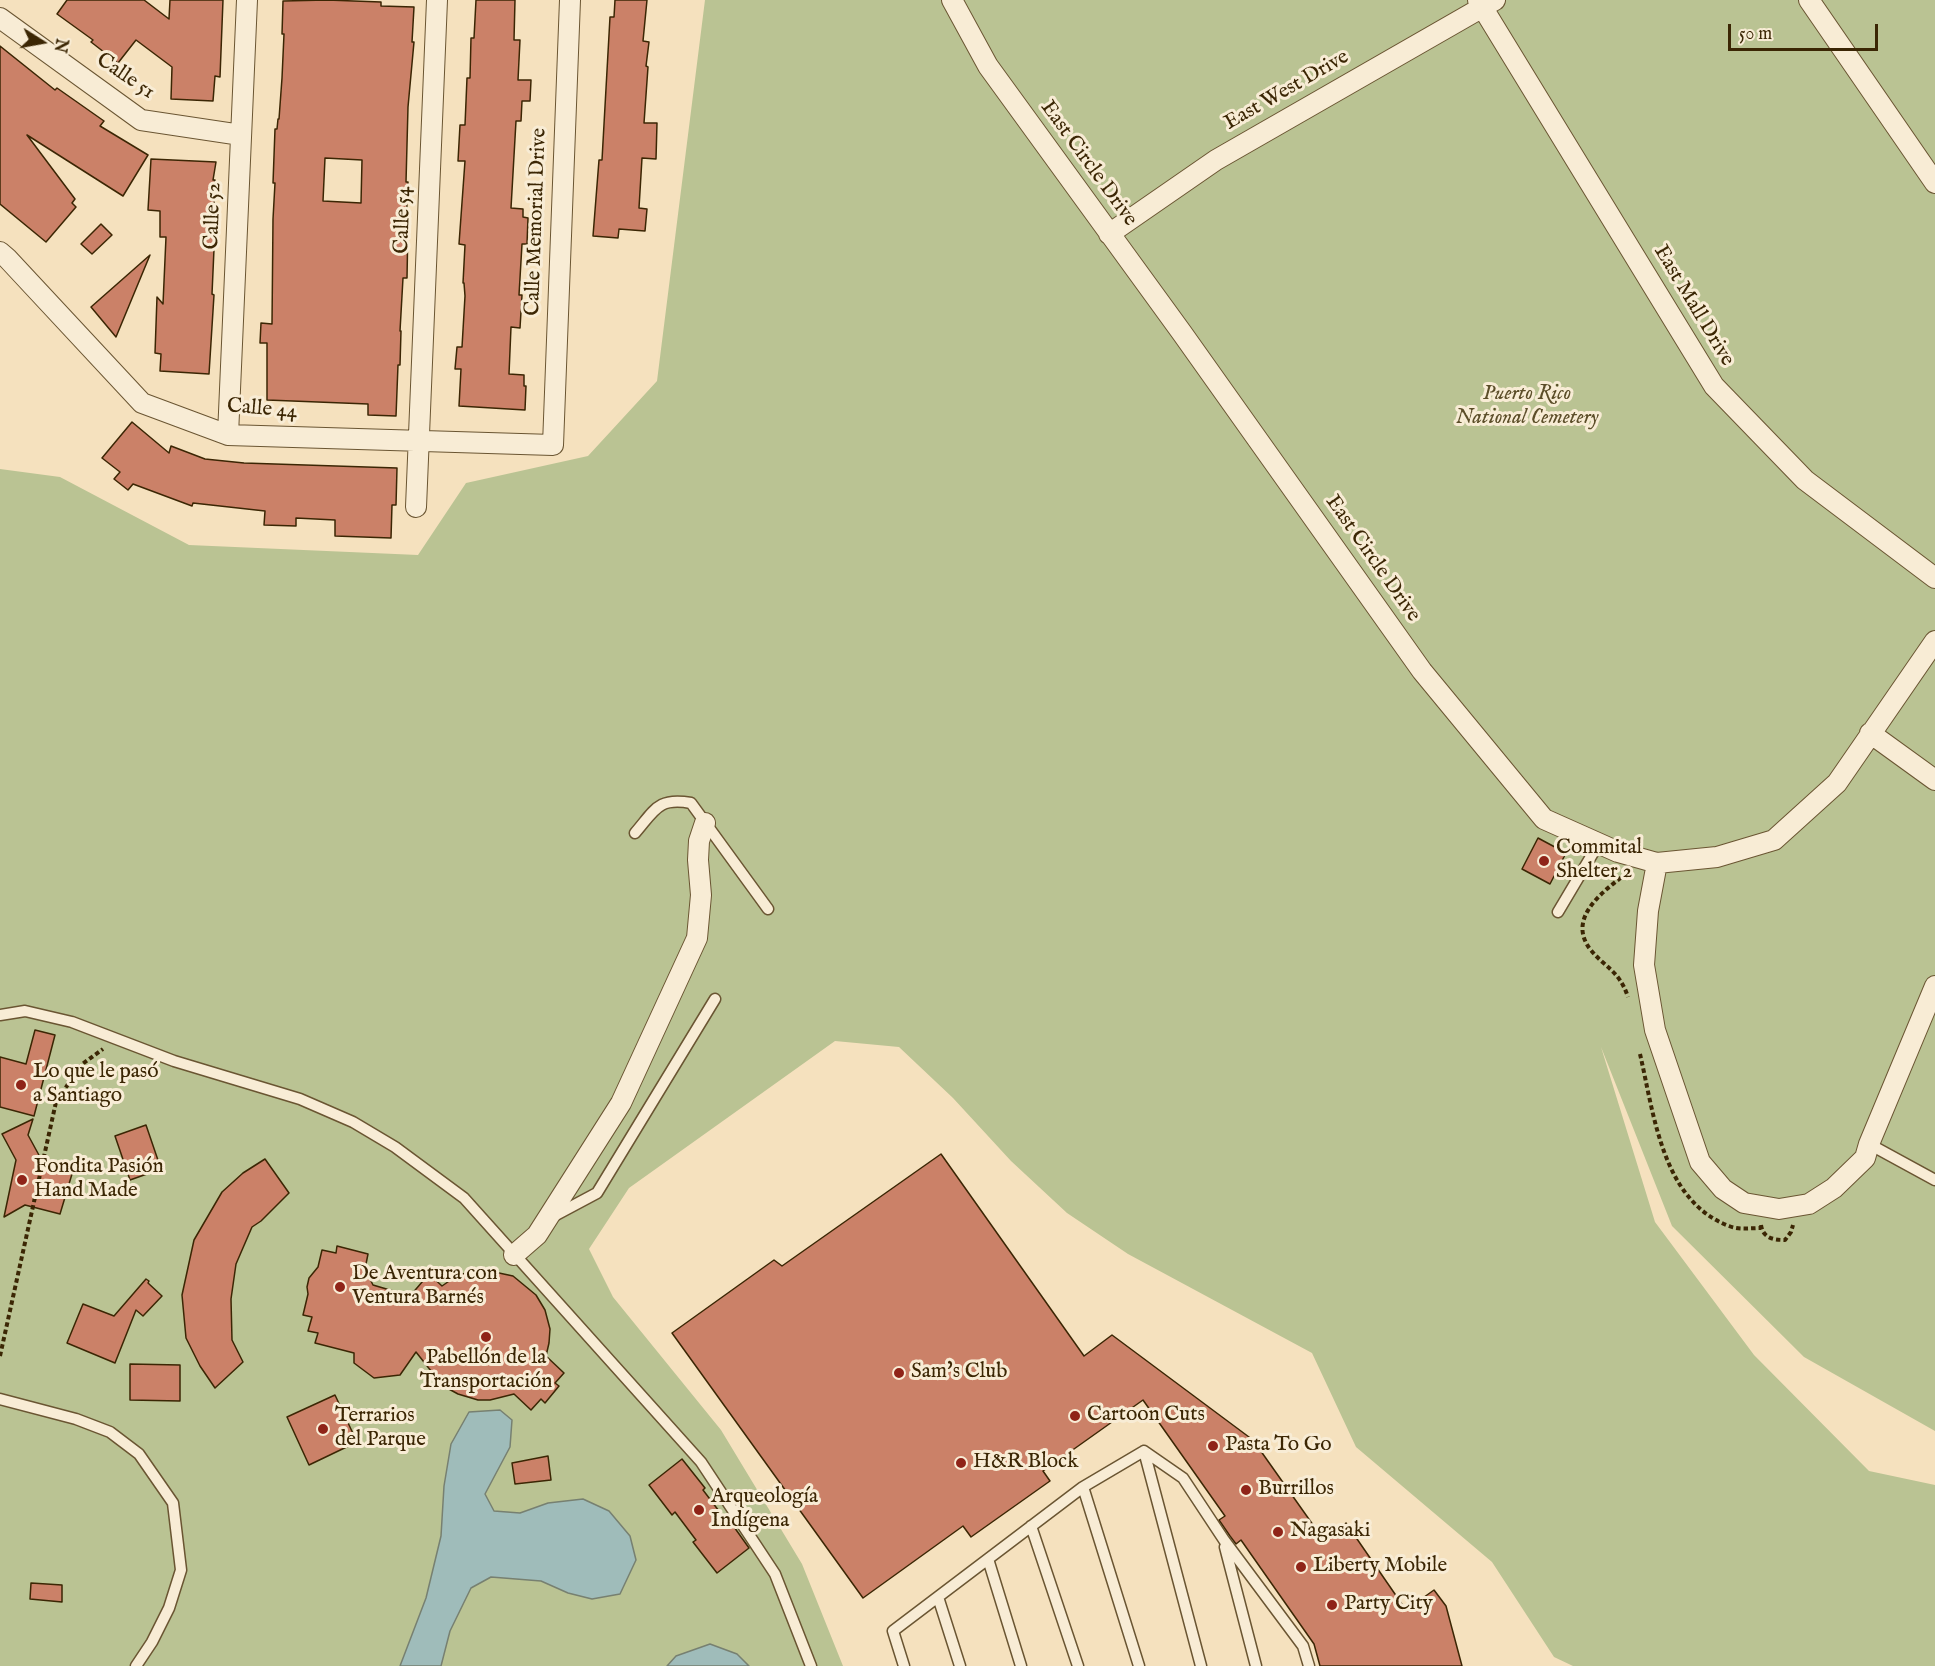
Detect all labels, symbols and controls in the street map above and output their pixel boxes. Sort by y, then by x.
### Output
north arrow [12,12,72,72]
scale bar [1731,12,1881,50]
text: 50 m [1739,23,1772,46]
text: N [49,37,71,54]
street label: East West Drive [1220,45,1354,137]
street label: Calle 51 [91,48,159,106]
street label: East Circle Drive [1034,96,1142,232]
street label: Calle Memorial Drive [521,128,553,316]
street label: Calle 52 [200,182,228,250]
street label: Calle 54 [390,186,418,254]
street label: East Mall Drive [1647,241,1739,371]
park label: Puerto Rico National Cemetery [1455,382,1599,432]
street label: Calle 44 [226,394,298,426]
street label: East Circle Drive [1319,491,1425,627]
place label: Commital Shelter 2 [1556,836,1642,886]
marker: Commital Shelter 2 [1537,854,1551,868]
place label: Lo que le pasó a Santiago [33,1060,159,1110]
marker: Lo que le pasó a Santiago [14,1078,28,1092]
place label: Fondita Pasión Hand Made [34,1155,164,1205]
marker: Fondita Pasión Hand Made [15,1173,29,1187]
place label: De Aventura con Ventura Barnés [352,1262,498,1312]
marker: De Aventura con Ventura Barnés [333,1280,347,1294]
marker: Pabellón de la Transportación [479,1330,493,1344]
place label: Pabellón de la Transportación [420,1346,552,1396]
place label: Sam's Club [911,1360,1007,1386]
marker: Sam's Club [892,1366,906,1380]
place label: Cartoon Cuts [1087,1403,1205,1429]
place label: Terrarios del Parque [335,1404,426,1454]
marker: Cartoon Cuts [1068,1409,1082,1423]
marker: Terrarios del Parque [316,1422,330,1436]
place label: Pasta To Go [1225,1433,1332,1459]
marker: Pasta To Go [1206,1439,1220,1453]
place label: H&R Block [973,1450,1078,1476]
marker: H&R Block [954,1456,968,1470]
place label: Burrillos [1258,1477,1334,1503]
marker: Burrillos [1239,1483,1253,1497]
place label: Arqueología Indígena [711,1485,818,1535]
marker: Arqueología Indígena [692,1503,706,1517]
place label: Nagasaki [1290,1519,1370,1545]
marker: Nagasaki [1271,1525,1285,1539]
place label: Liberty Mobile [1313,1554,1447,1580]
marker: Liberty Mobile [1294,1560,1308,1574]
place label: Party City [1344,1592,1433,1618]
marker: Party City [1325,1598,1339,1612]

